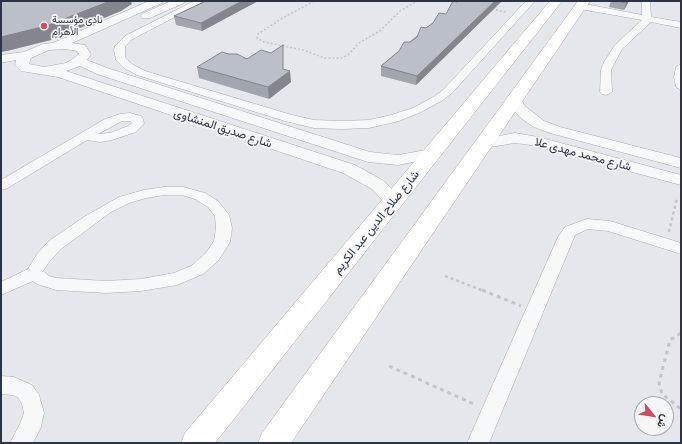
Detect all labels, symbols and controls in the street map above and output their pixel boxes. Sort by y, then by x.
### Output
place label: نادى مؤسسة الأهرام [52,14,103,38]
marker: نادى مؤسسة الأهرام [39,21,49,31]
street label: شارع صديق المنشاوى [172,105,274,151]
street label: شارع محمد مهدى علا [533,134,633,174]
street label: شارع صلاح الدين عبد الكريم [330,167,422,277]
north arrow [634,396,674,436]
text: ش [655,413,673,431]

